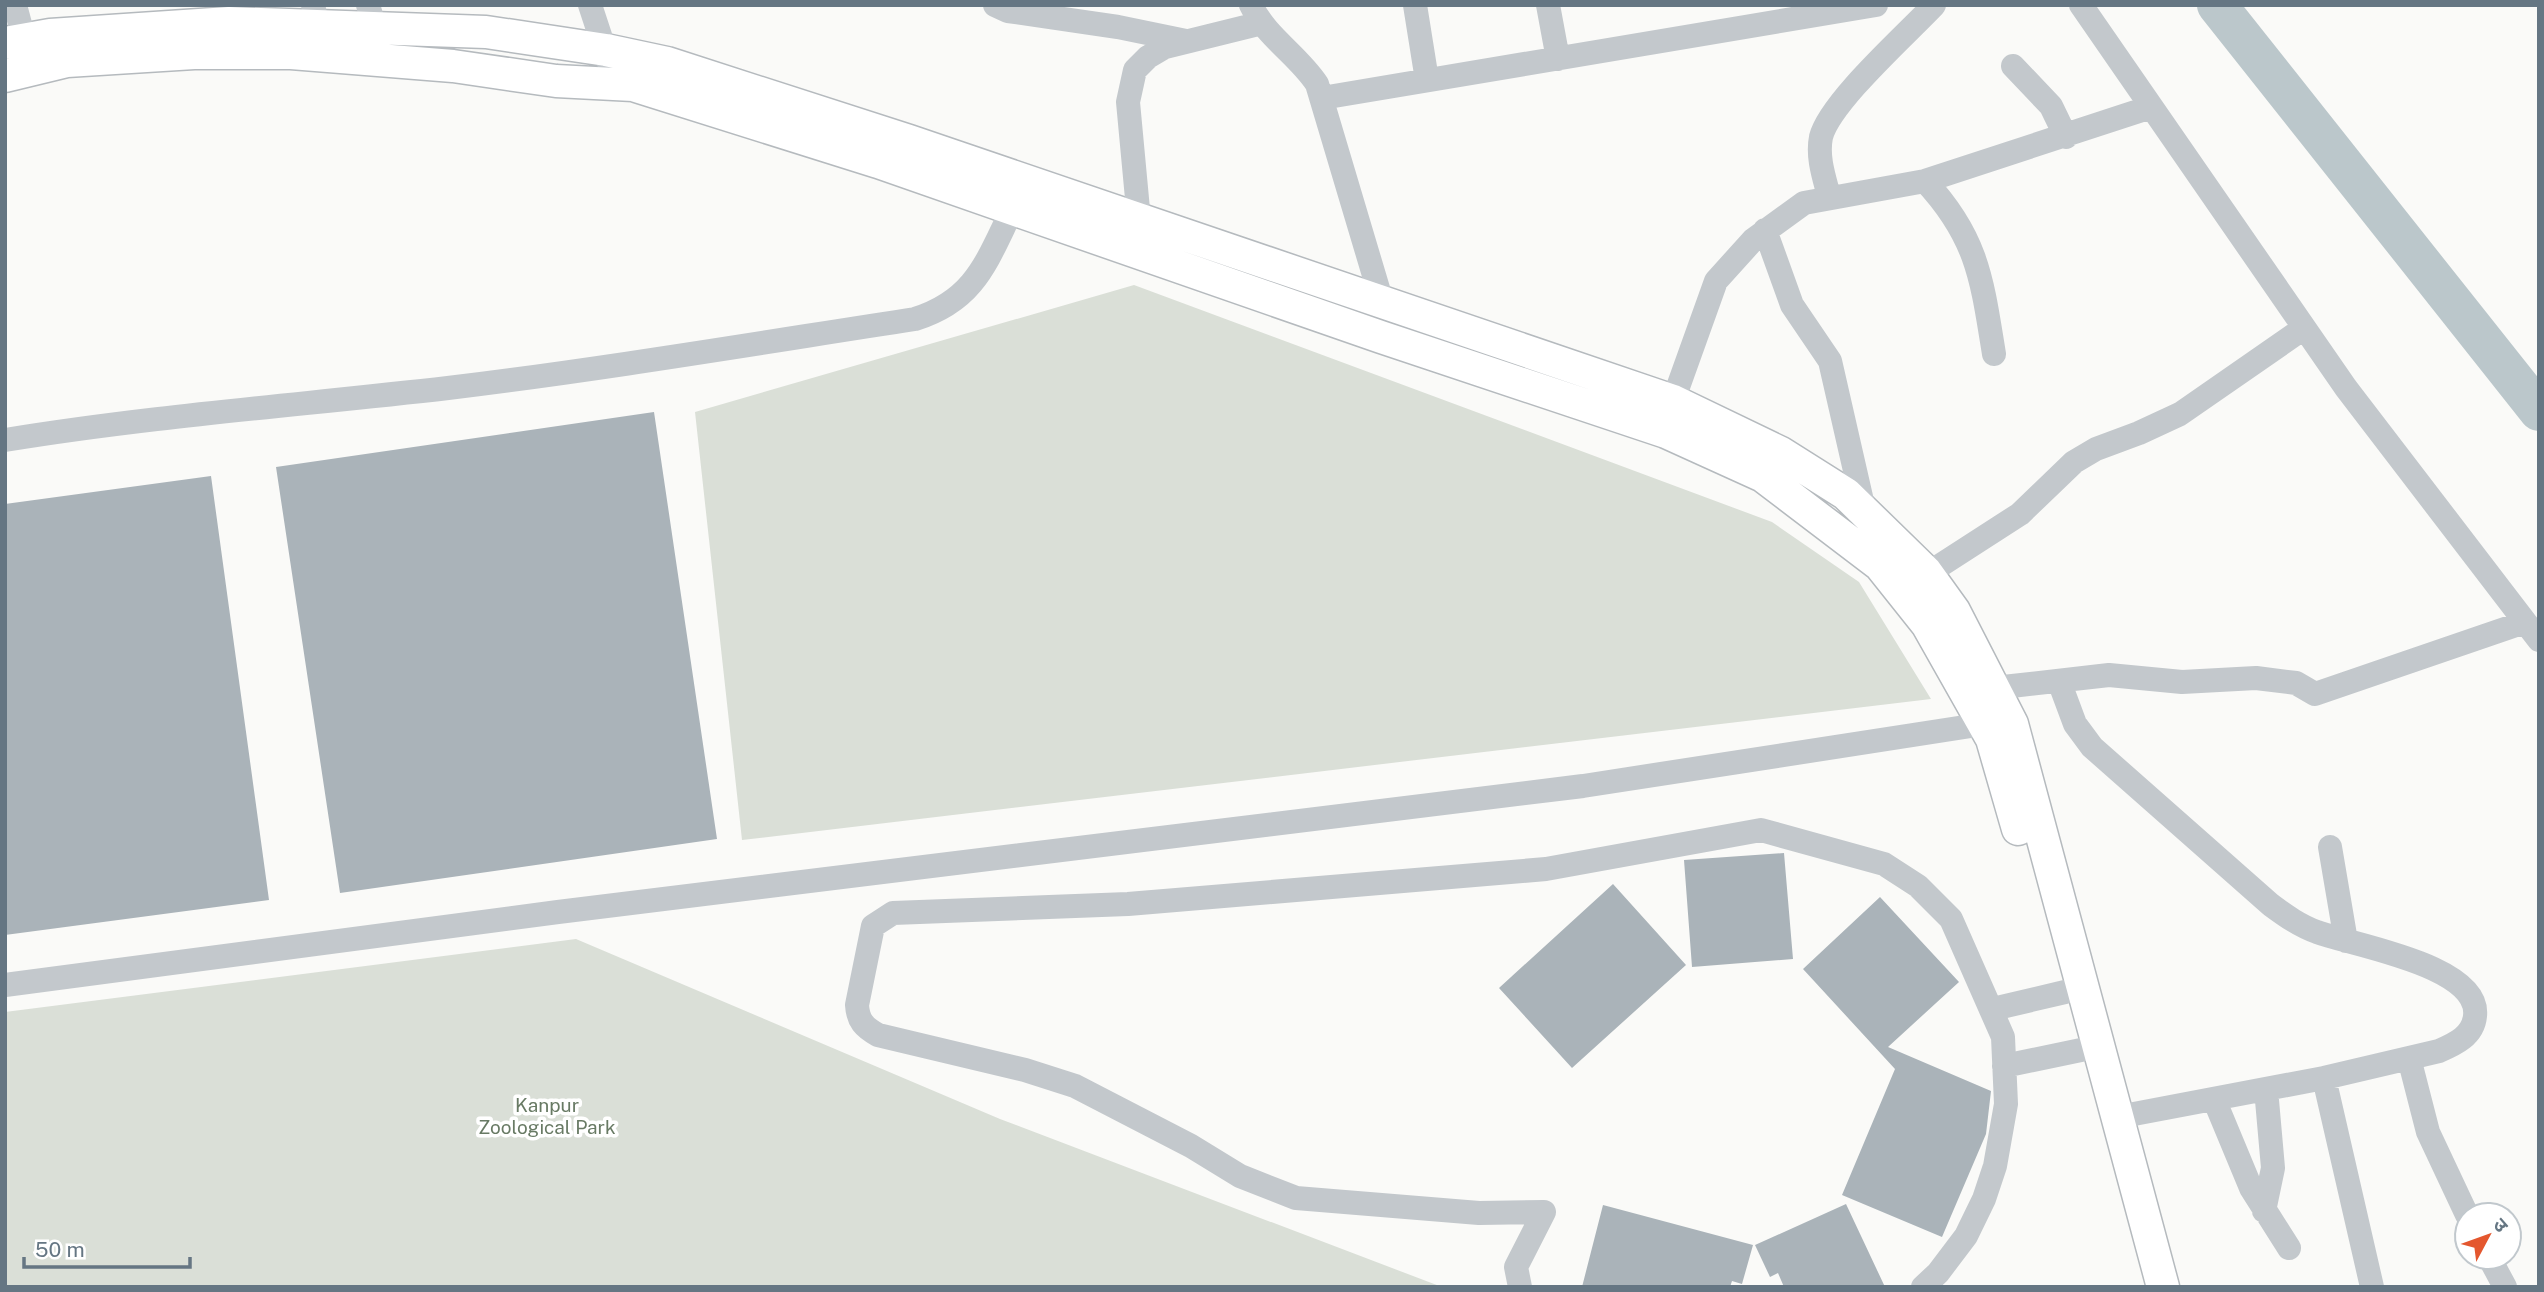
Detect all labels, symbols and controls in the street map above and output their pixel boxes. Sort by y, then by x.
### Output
park label: Kanpur Zoological Park [478,1094,616,1138]
north arrow [2453,1201,2523,1271]
text: उ [2489,1213,2513,1237]
scale bar [24,1226,191,1270]
text: 50 m [35,1237,85,1262]

